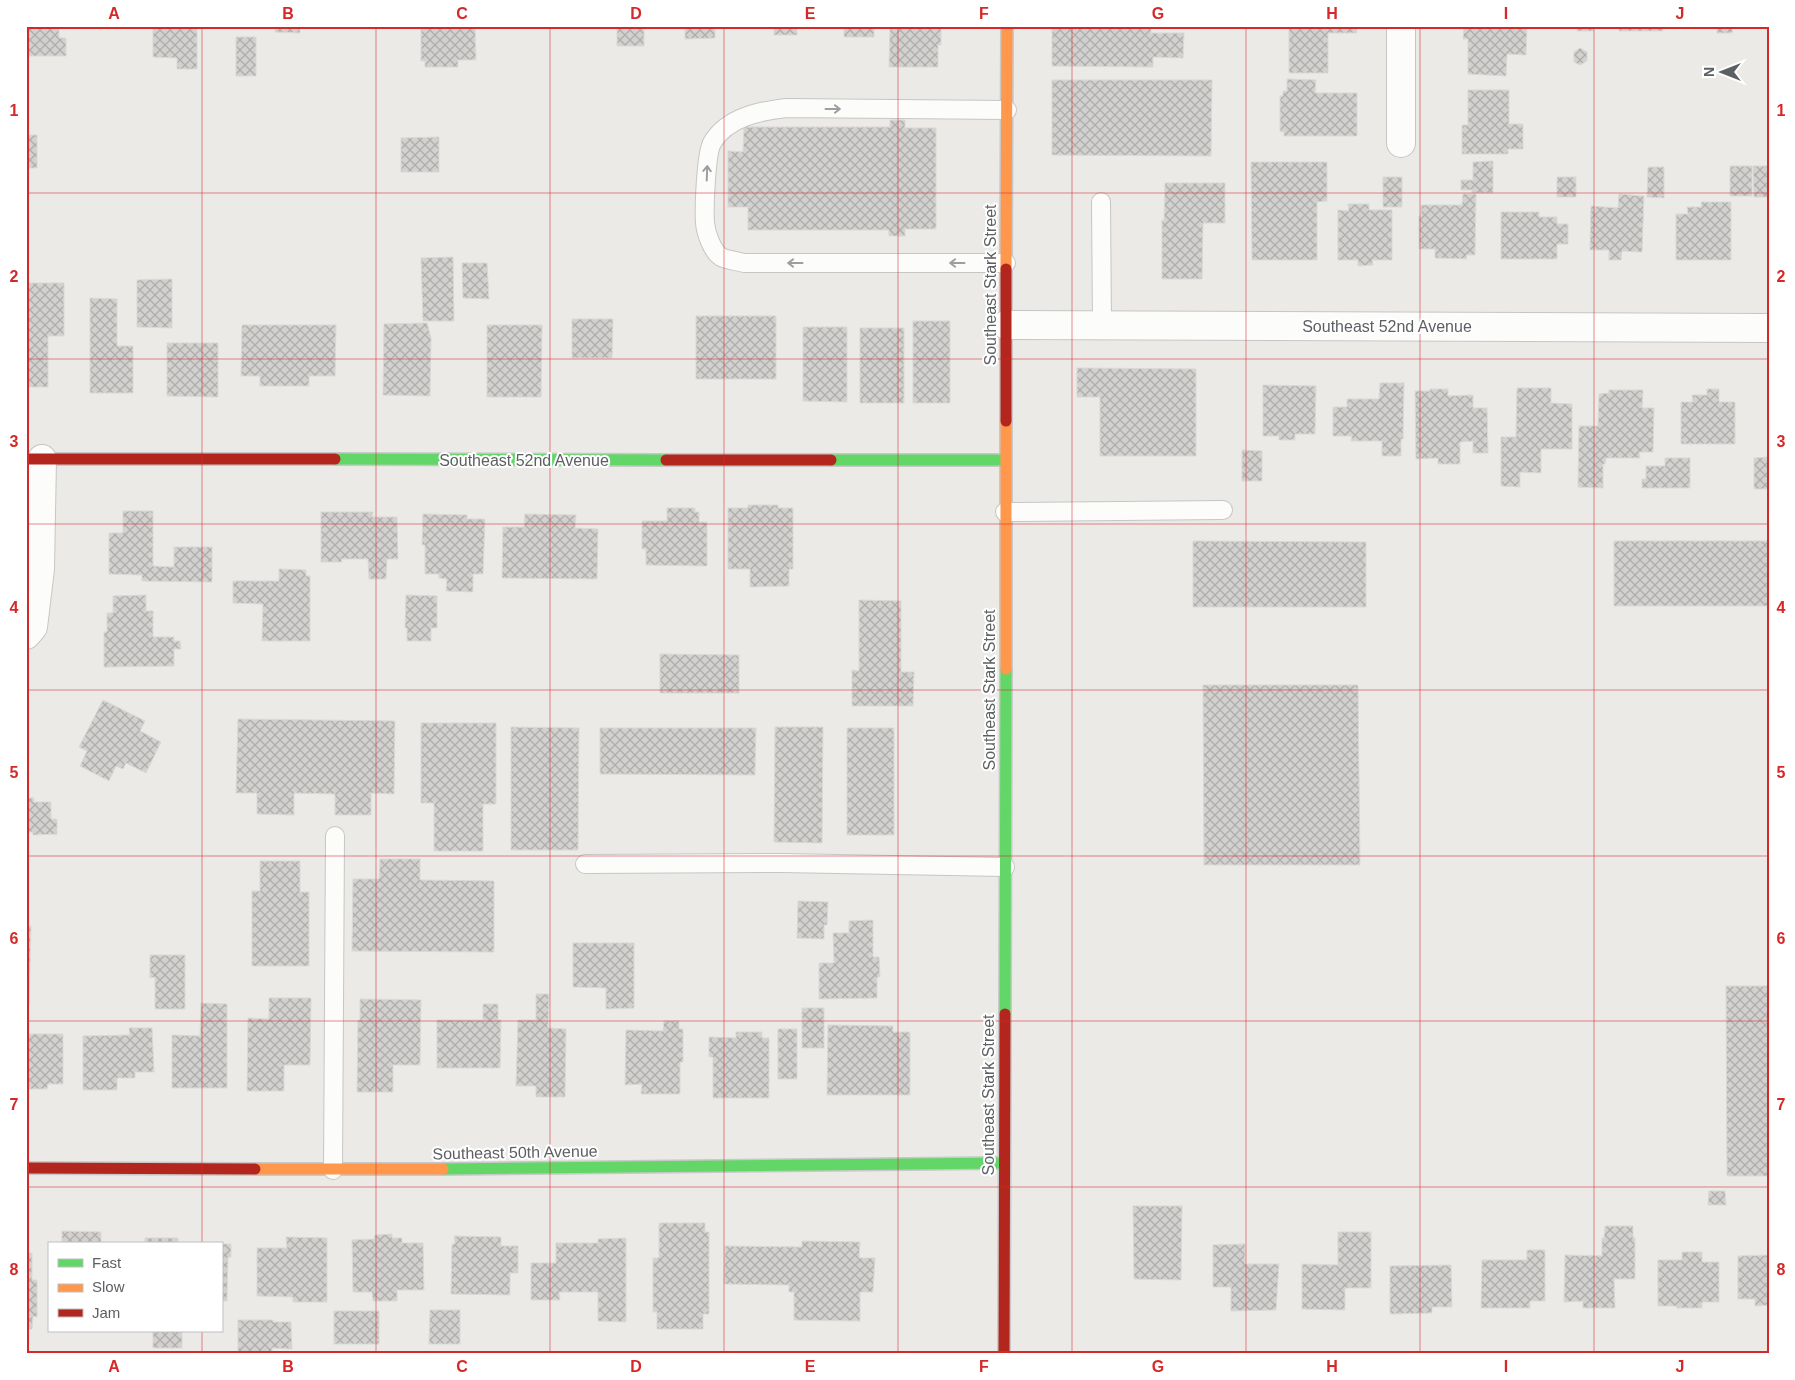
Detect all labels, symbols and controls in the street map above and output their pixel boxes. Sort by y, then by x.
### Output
text: A [108,5,120,22]
text: B [282,5,294,22]
text: C [456,5,468,22]
text: D [630,5,642,22]
text: E [805,5,816,22]
text: F [979,5,989,22]
text: G [1152,5,1164,22]
text: H [1326,5,1338,22]
text: I [1504,5,1508,22]
text: J [1676,5,1684,22]
north arrow [1698,48,1748,98]
text: N [1701,67,1717,77]
text: 1 [10,102,19,119]
text: 1 [1777,102,1786,119]
one-way arrow [824,104,841,114]
one-way arrow [702,165,712,182]
street label: Southeast Stark Street [982,204,999,365]
one-way arrow [787,258,804,268]
one-way arrow [950,258,966,268]
text: 2 [10,268,19,285]
text: 2 [1777,268,1786,285]
street label: Southeast 52nd Avenue [1302,318,1472,335]
text: 3 [10,433,19,450]
text: 3 [1777,433,1786,450]
street label: Southeast 52nd Avenue [439,452,609,469]
text: 4 [10,599,19,616]
text: 4 [1777,599,1786,616]
street label: Southeast Stark Street [981,609,998,770]
text: 5 [10,764,19,781]
text: 5 [1777,764,1786,781]
text: 6 [10,930,19,947]
text: 6 [1777,930,1786,947]
street label: Southeast Stark Street [980,1014,997,1175]
text: 7 [10,1096,19,1113]
text: 7 [1777,1096,1786,1113]
street label: Southeast 50th Avenue [432,1143,598,1162]
legend [48,1242,222,1332]
text: Fast [92,1254,122,1271]
text: 8 [10,1261,19,1278]
text: 8 [1777,1261,1786,1278]
text: Slow [92,1278,125,1295]
text: Jam [92,1304,120,1321]
text: A [108,1358,120,1375]
text: B [282,1358,294,1375]
text: C [456,1358,468,1375]
text: D [630,1358,642,1375]
text: E [805,1358,816,1375]
text: F [979,1358,989,1375]
text: G [1152,1358,1164,1375]
text: H [1326,1358,1338,1375]
text: I [1504,1358,1508,1375]
text: J [1676,1358,1684,1375]

